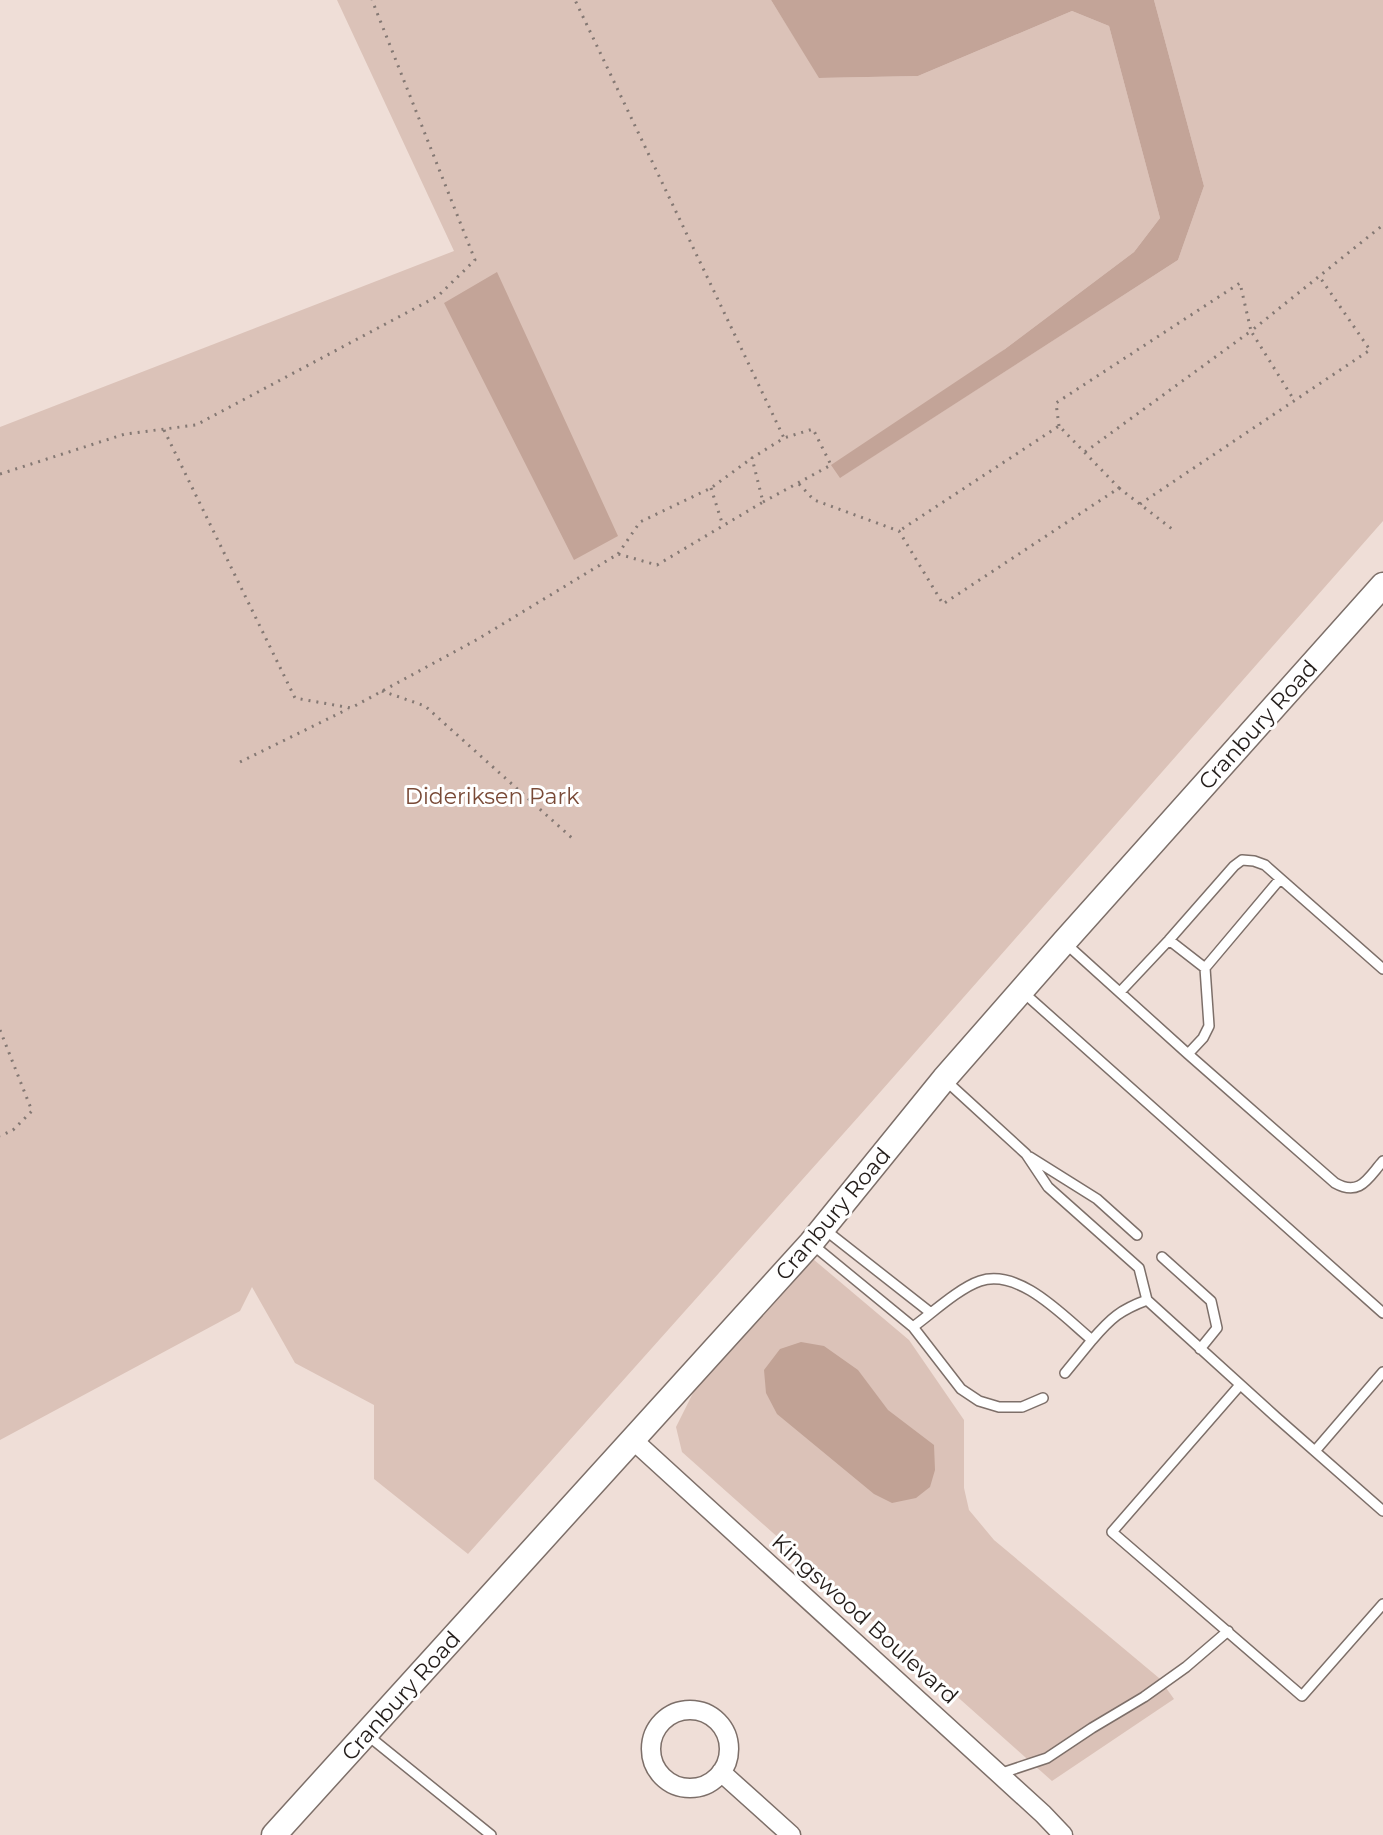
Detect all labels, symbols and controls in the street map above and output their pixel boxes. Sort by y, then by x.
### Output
street label: Cranbury Road [1193,655,1323,795]
park label: Dideriksen Park [405,783,580,810]
street label: Cranbury Road [770,1142,896,1286]
street label: Kingswood Boulevard [766,1528,964,1710]
street label: Cranbury Road [336,1626,466,1766]

